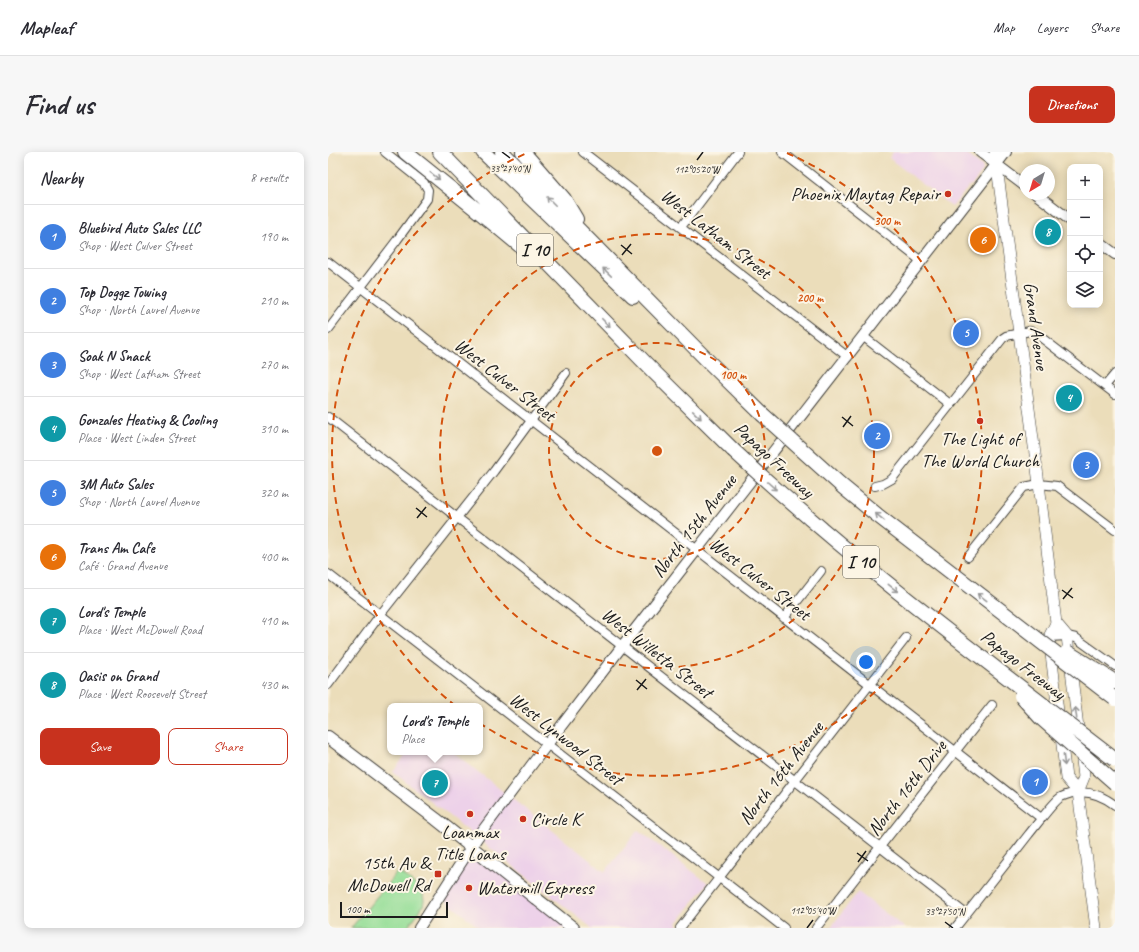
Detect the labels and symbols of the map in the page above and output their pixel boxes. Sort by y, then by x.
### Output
text: 33°27'40"N [490,162,532,175]
text: 112°05'20"W [674,163,721,176]
north arrow [1019,164,1055,200]
one-way arrow [430,172,441,181]
place label: Phoenix Maytag Repair [791,182,941,206]
street label: West Latham Street [656,184,777,286]
marker: Phoenix Maytag Repair [943,189,953,199]
one-way arrow [546,196,556,206]
text: 300 m [874,213,901,229]
pin: 8 [1035,217,1061,247]
pin: 6 [970,225,996,255]
road number: I 10 [517,234,553,266]
one-way arrow [602,268,612,277]
street label: Grand Avenue [1018,280,1054,373]
text: 200 m [797,290,824,306]
one-way arrow [601,318,611,328]
pin: 5 [953,318,979,348]
street label: West Culver Street [450,333,562,428]
text: 100 m [720,367,747,383]
pin: 4 [1056,383,1082,413]
one-way arrow [692,410,702,420]
marker: The Light of The World Church [975,416,985,426]
street label: Papago Freeway [729,417,820,504]
pin: 2 [864,421,890,451]
place label: The Light of The World Church [921,427,1040,473]
centre of rings [650,444,664,458]
pin: 3 [1073,450,1099,480]
street label: North 15th Avenue [646,468,743,583]
one-way arrow [767,481,777,491]
one-way arrow [874,513,885,521]
street label: West Culver Street [705,532,817,627]
road number: I 10 [843,546,879,578]
one-way arrow [887,583,898,592]
one-way arrow [977,593,988,601]
street label: West Willetta Street [597,602,719,705]
street label: Papago Freeway [976,624,1071,707]
your location [856,652,876,672]
street label: West Lynwood Street [505,687,630,792]
one-way arrow [1072,707,1080,720]
street label: North 16th Avenue [733,715,830,830]
street label: North 16th Drive [862,734,953,841]
one-way arrow [1060,753,1068,766]
pin: 1 [1022,767,1048,797]
pin: 7 [422,768,448,798]
place label: Circle K [531,807,584,831]
marker: Loanmax Title Loans [465,809,475,819]
marker: Circle K [518,814,528,824]
place label: Loanmax Title Loans [435,820,508,866]
place label: 15th Av & McDowell Rd [347,851,434,897]
marker: 15th Av & McDowell Rd [433,869,443,879]
place label: Watermill Express [477,876,596,900]
marker: Watermill Express [464,883,474,893]
scale bar [340,900,448,919]
text: 112°05'40"W [790,904,837,917]
text: 33°27'50"N [925,905,967,918]

